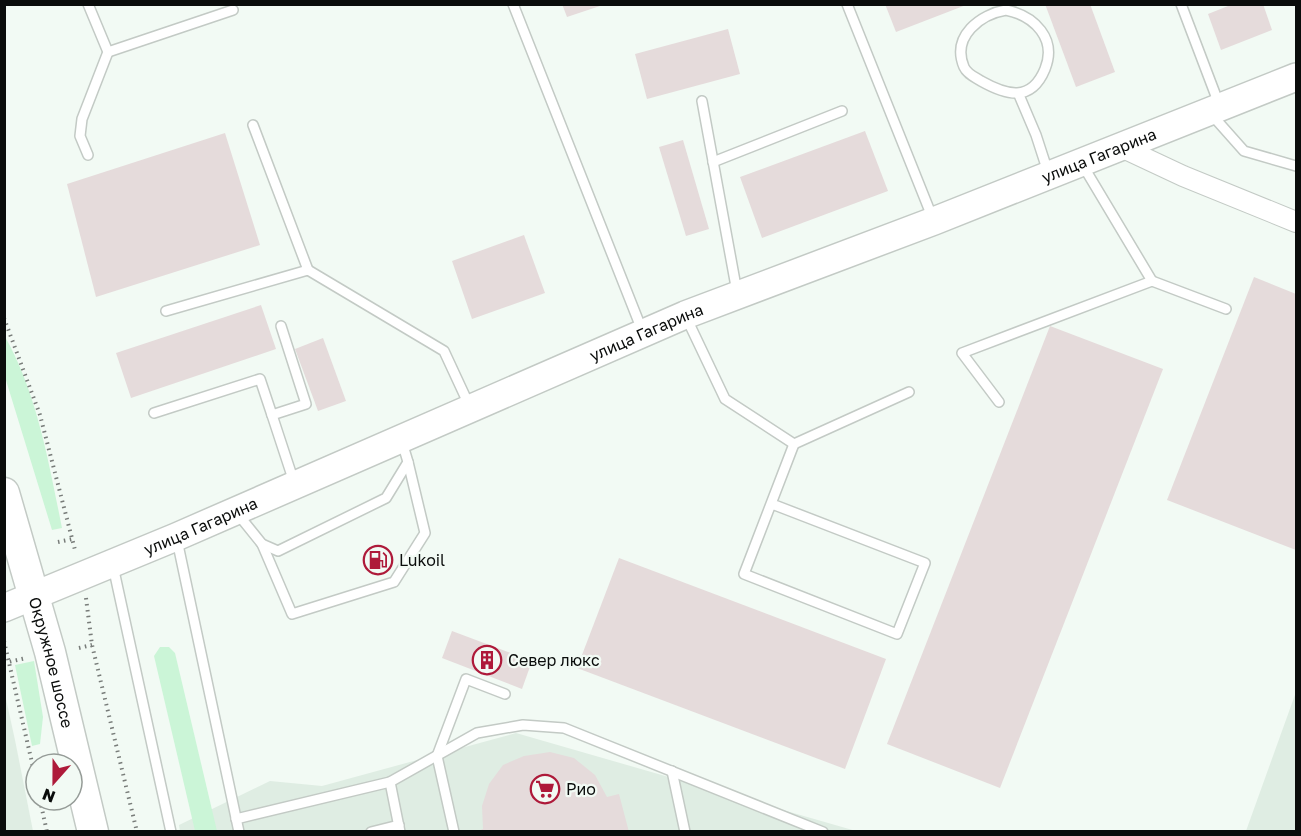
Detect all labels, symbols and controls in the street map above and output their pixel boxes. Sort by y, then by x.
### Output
street label: улица Гагарина [1039,124,1159,187]
street label: улица Гагарина [586,299,706,365]
street label: улица Гагарина [141,493,261,559]
fuel station icon: Lukoil [362,544,394,576]
place label: Lukoil [399,550,445,570]
street label: Окружное шоссе [25,595,78,730]
building icon: Север люкс [471,644,503,676]
place label: Север люкс [508,650,600,670]
north arrow [24,752,84,812]
supermarket icon: Рио [529,773,561,805]
place label: Рио [566,779,596,799]
text: N [39,784,58,808]

